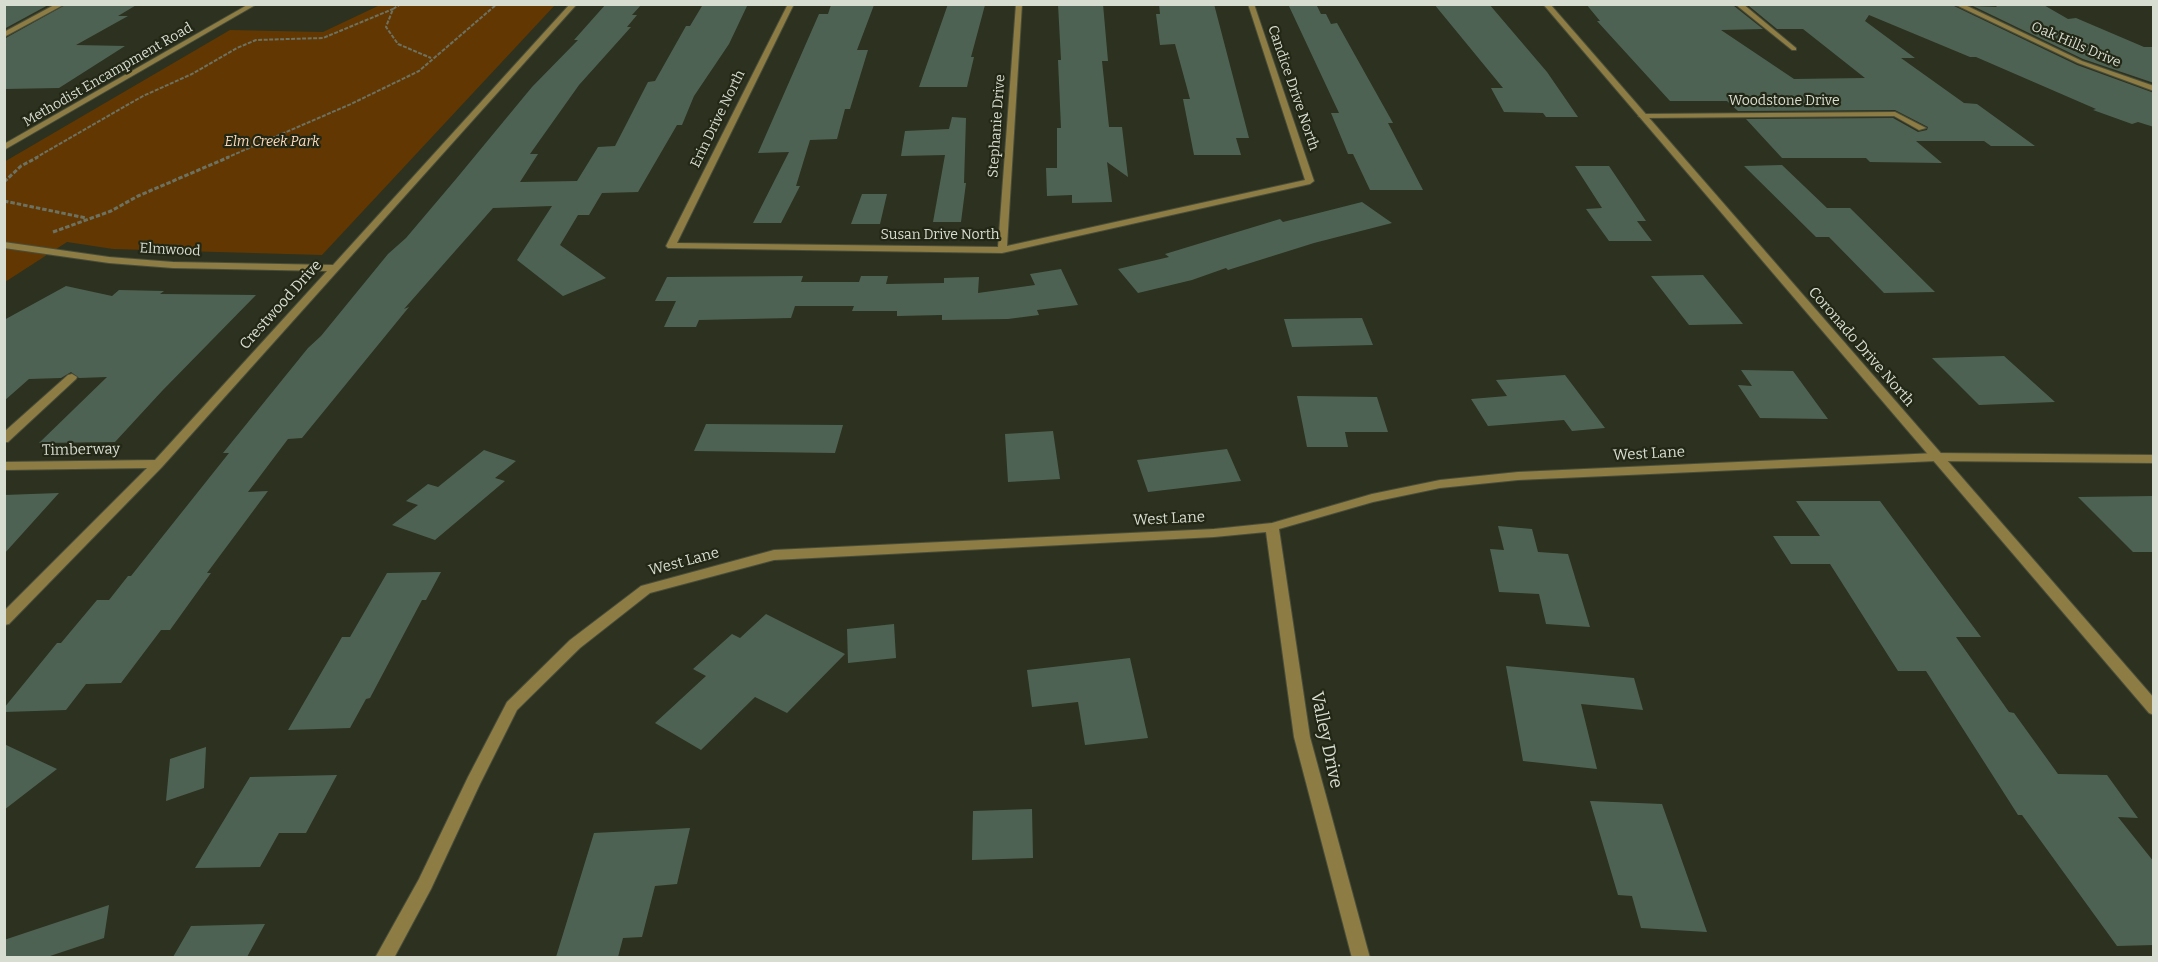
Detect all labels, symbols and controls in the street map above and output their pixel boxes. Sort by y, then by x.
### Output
street label: Methodist Encampment Road [20,19,196,131]
street label: Oak Hills Drive [2029,19,2123,71]
street label: Candice Drive North [1264,23,1322,153]
street label: Erin Drive North [687,67,749,171]
street label: Stephanie Drive [985,74,1009,178]
street label: Woodstone Drive [1728,93,1840,109]
park label: Elm Creek Park [224,134,320,150]
street label: Susan Drive North [881,227,999,243]
street label: Elmwood [139,240,201,260]
street label: Crestwood Drive [236,257,326,353]
street label: Coronado Drive North [1804,284,1918,410]
street label: Timberway [42,440,120,460]
street label: West Lane [1613,443,1685,465]
street label: West Lane [1133,508,1205,530]
street label: West Lane [647,544,721,580]
street label: Valley Drive [1305,690,1347,790]

